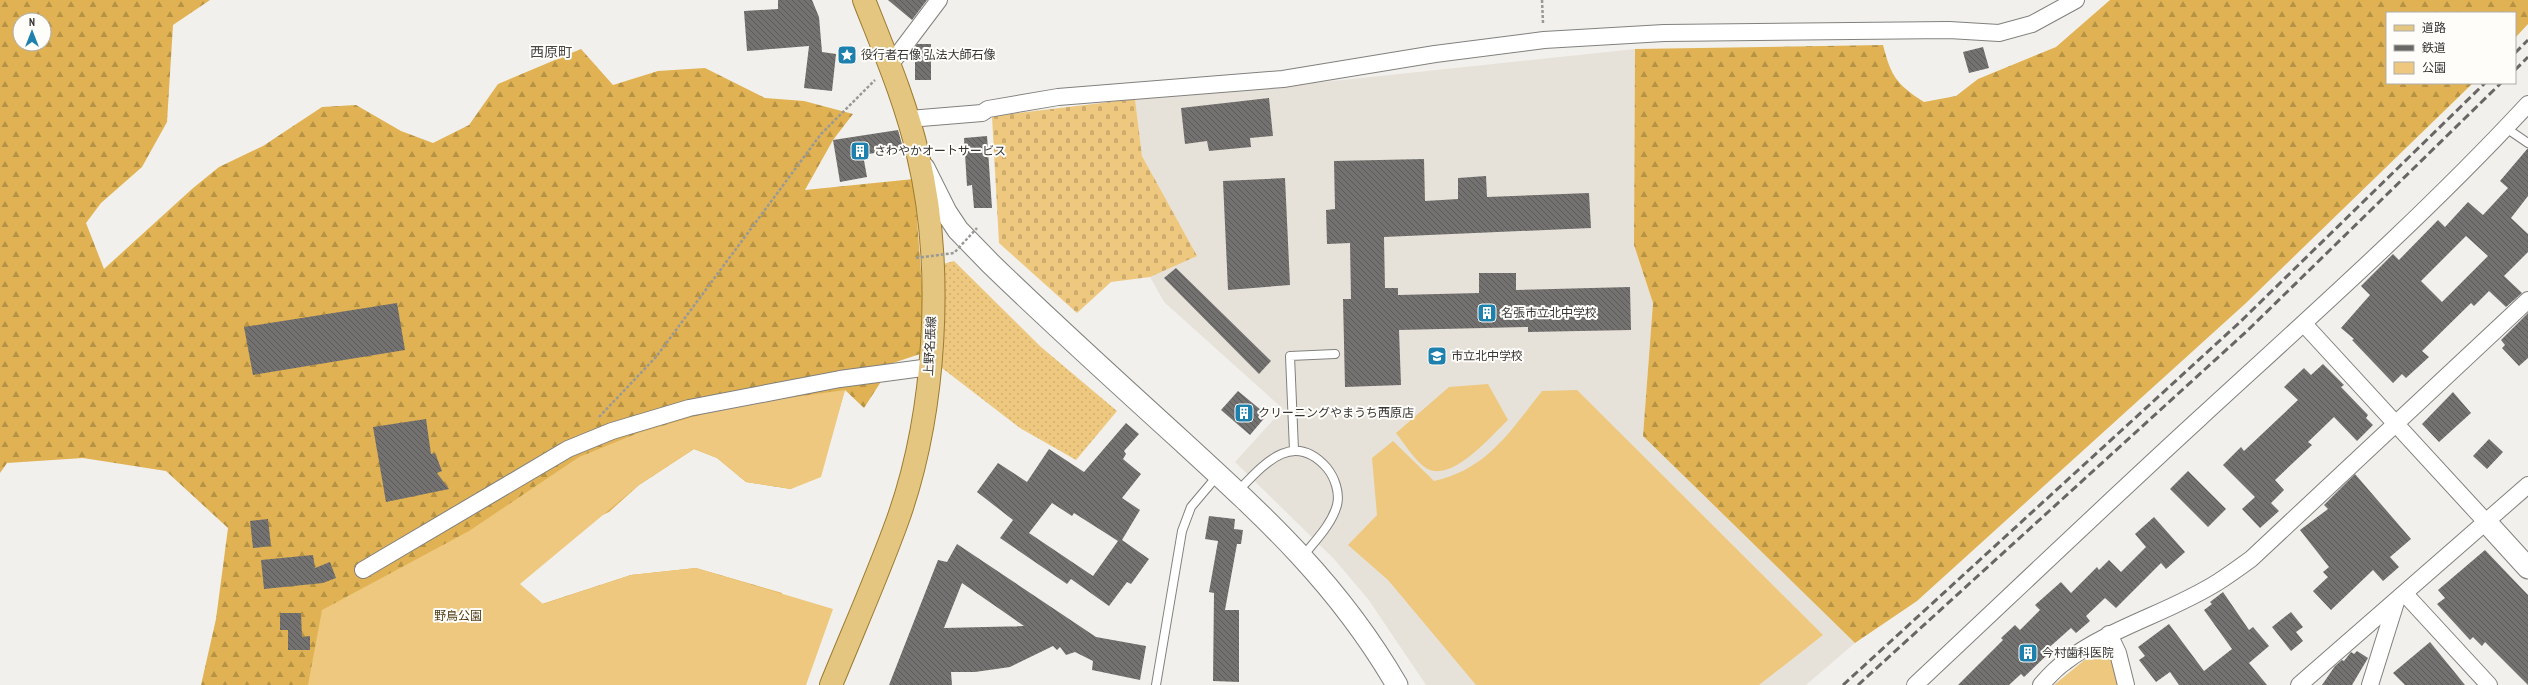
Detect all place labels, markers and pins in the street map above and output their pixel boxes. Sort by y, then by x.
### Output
place icon: 役行者石像 弘法大師石像 [836,44,858,66]
place label: 役行者石像 弘法大師石像 [861,47,996,62]
building icon: さわやかオートサービス [849,140,871,162]
place label: さわやかオートサービス [874,143,1006,158]
building icon: 名張市立北中学校 [1476,302,1498,324]
place label: 名張市立北中学校 [1501,305,1597,320]
school or university icon: 市立北中学校 [1426,345,1448,367]
place label: 市立北中学校 [1451,348,1523,363]
building icon: クリーニングやまうち西原店 [1233,402,1255,424]
place label: クリーニングやまうち西原店 [1258,405,1414,420]
building icon: 今村歯科医院 [2017,642,2039,664]
place label: 今村歯科医院 [2042,645,2114,660]

